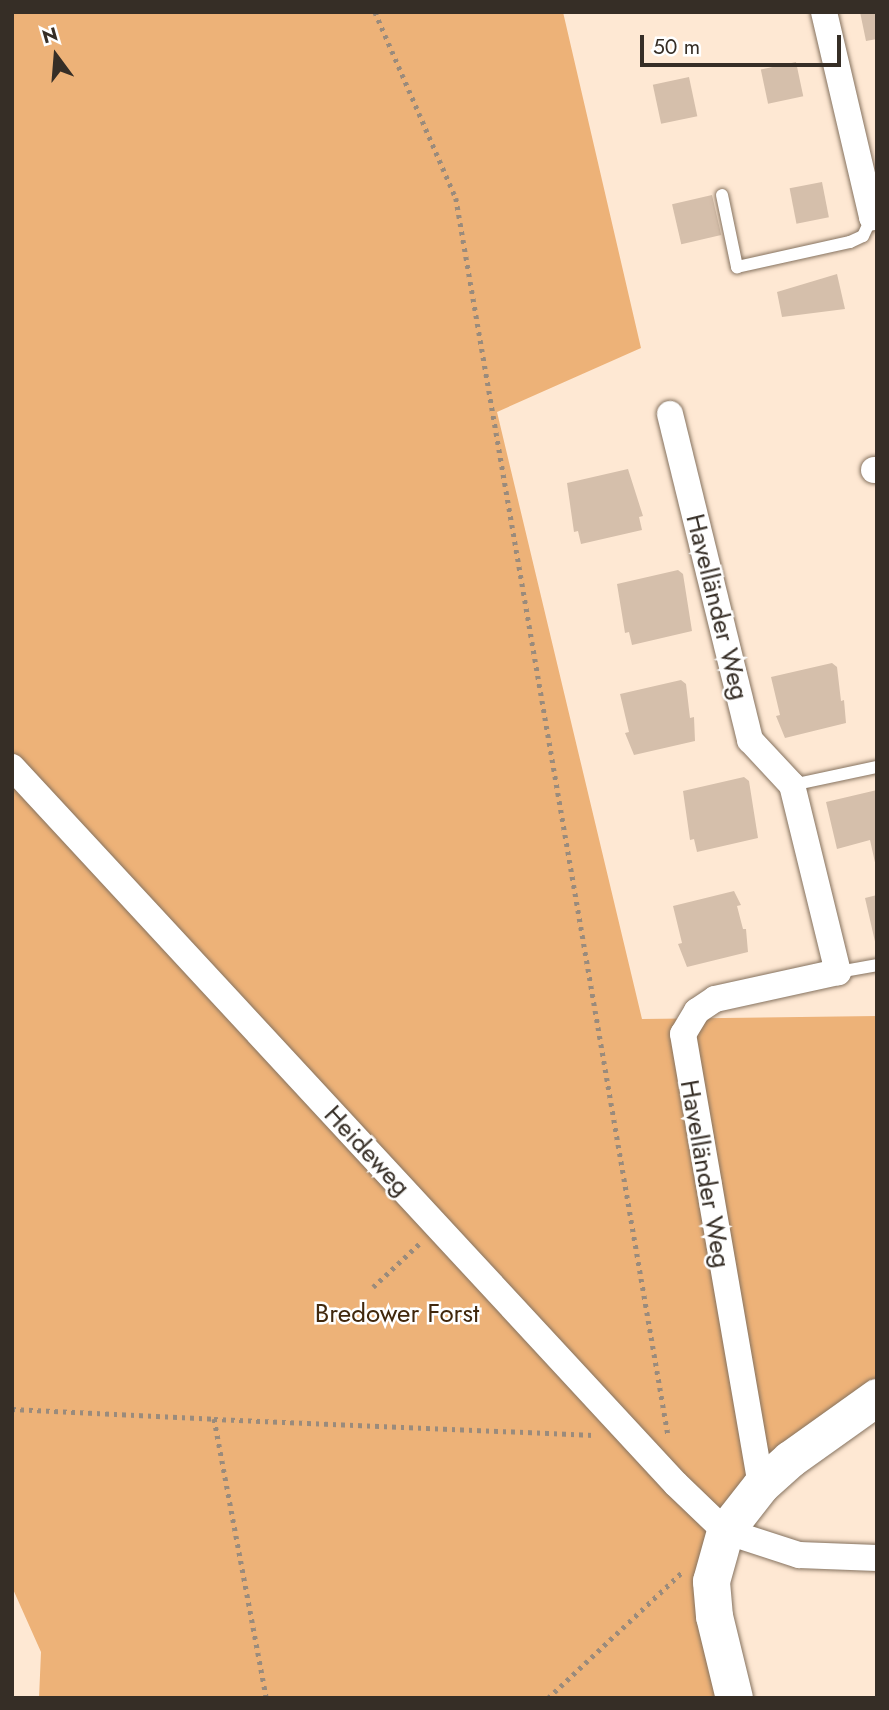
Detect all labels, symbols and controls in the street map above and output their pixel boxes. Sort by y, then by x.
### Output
text: N [39,20,61,50]
north arrow [21,21,91,91]
scale bar [644,21,845,65]
text: 50 m [653,32,700,62]
street label: Havelländer Weg [679,511,755,703]
street label: Havelländer Weg [673,1078,737,1270]
street label: Heideweg [317,1099,417,1203]
park label: Bredower Forst [315,1298,479,1330]

